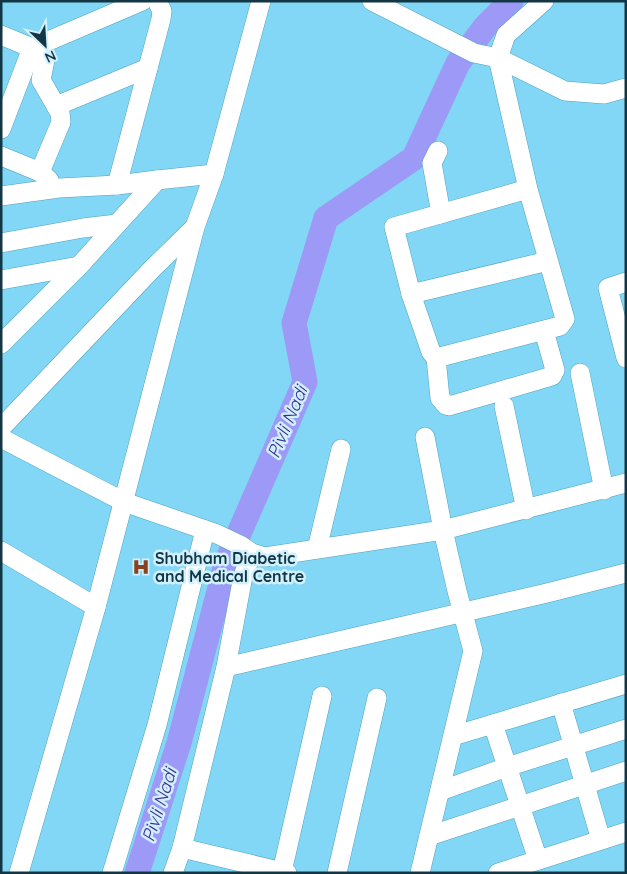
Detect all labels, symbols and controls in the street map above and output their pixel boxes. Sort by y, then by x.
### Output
north arrow [20,20,70,70]
text: N [42,46,59,67]
water label: Pivli Nadi [262,381,313,461]
place label: Shubham Diabetic and Medical Centre [155,548,304,586]
hospital icon: Shubham Diabetic and Medical Centre [131,557,151,577]
water label: Pivli Nadi [136,763,182,845]

